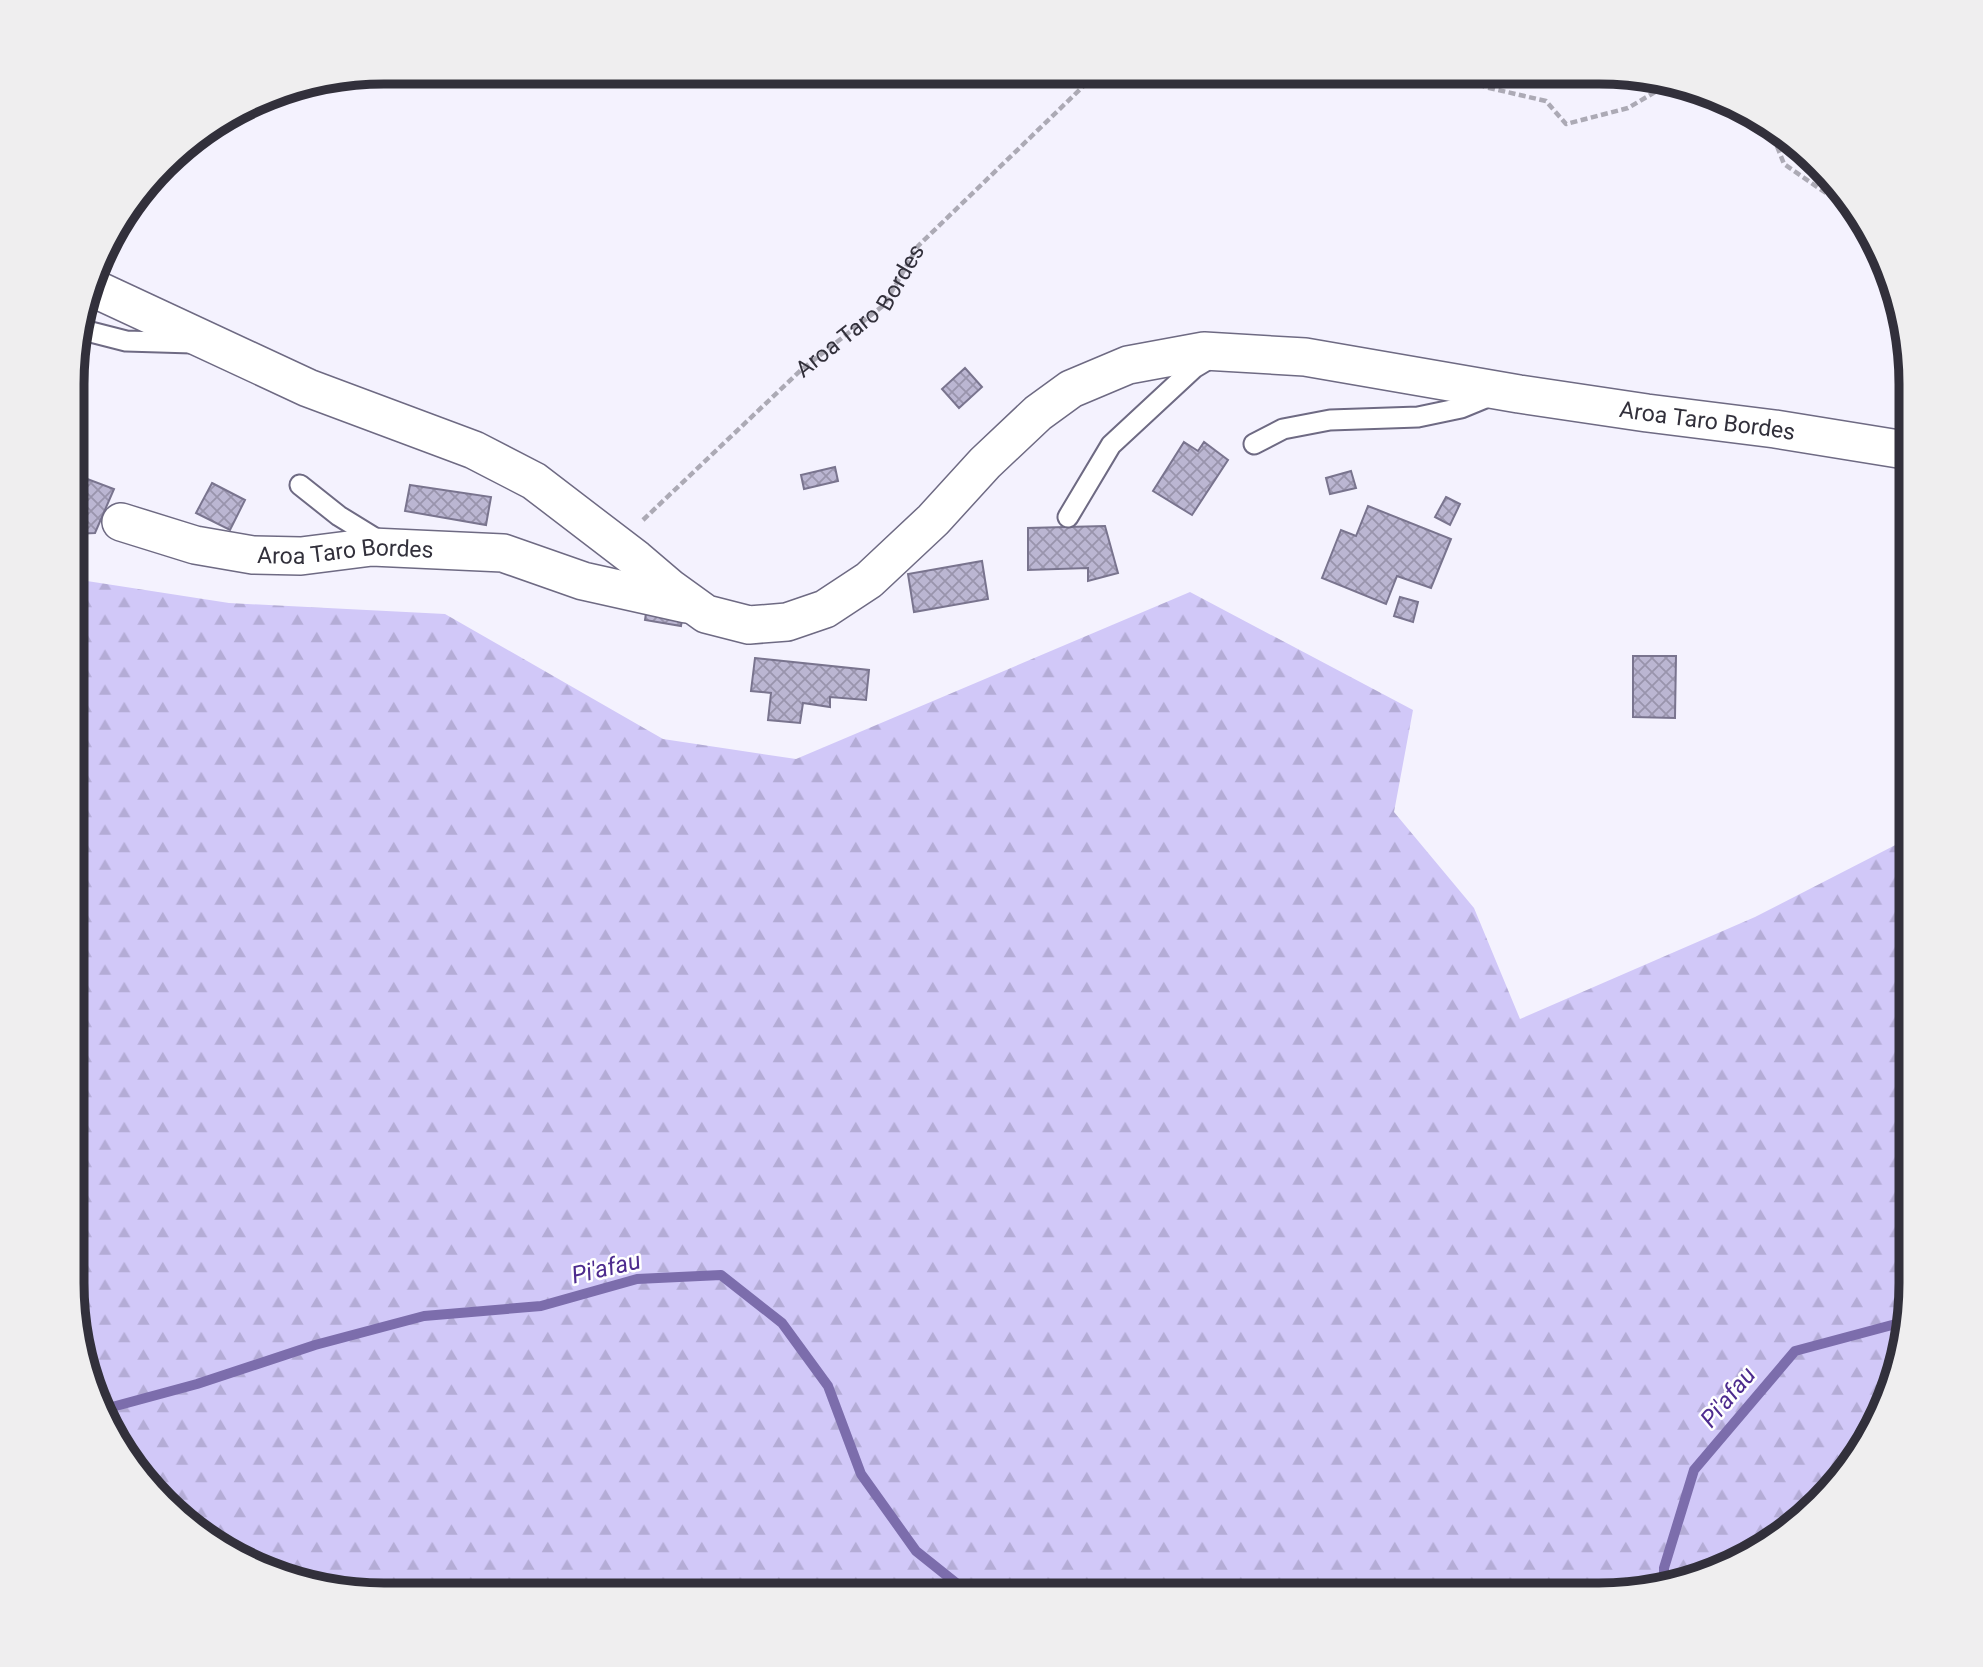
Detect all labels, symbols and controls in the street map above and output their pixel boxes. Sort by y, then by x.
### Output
street label: Aroa Taro Bordes [790,239,930,383]
street label: Aroa Taro Bordes [1618,396,1797,446]
street label: Aroa Taro Bordes [257,534,434,570]
water label: Pi'afau [569,1246,643,1290]
water label: Pi'afau [1695,1361,1761,1433]

